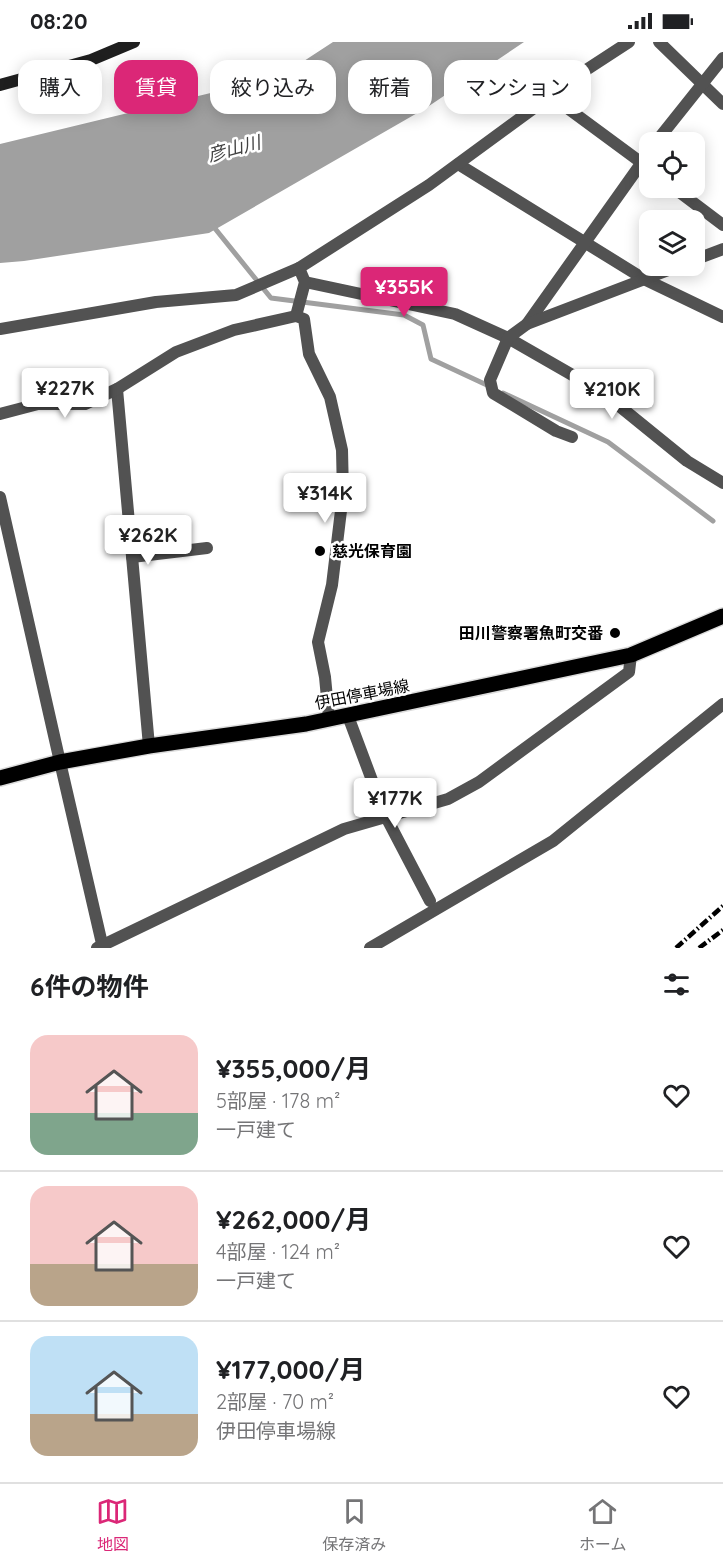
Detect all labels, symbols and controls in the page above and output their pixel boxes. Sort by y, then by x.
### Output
text: 08:20 [30,7,88,35]
chip: 購入 [18,60,102,114]
chip: 賃貸 [114,60,198,114]
chip: 絞り込み [210,60,336,114]
chip: 新着 [348,60,432,114]
chip: マンション [444,60,591,114]
water label: 彦山川 [205,130,265,167]
map controls [639,132,705,276]
button: locate [639,132,705,198]
button: layers [639,210,705,276]
pin: ¥355K [362,267,446,318]
text: ¥355K [375,274,433,299]
pin: ¥227K [23,368,107,419]
pin: ¥210K [570,369,654,420]
text: ¥227K [36,375,94,400]
text: ¥210K [584,376,640,401]
pin: ¥314K [283,473,367,524]
text: ¥314K [297,480,353,505]
pin: ¥262K [106,515,190,566]
text: ¥262K [119,522,177,547]
place label: 慈光保育園 [332,541,412,561]
marker: 慈光保育園 [313,544,327,558]
place label: 田川警察署魚町交番 [459,623,603,643]
marker: 田川警察署魚町交番 [608,626,622,640]
street label: 伊田停車場線 [313,675,411,713]
pin: ¥177K [353,778,437,829]
text: ¥177K [368,785,422,810]
icon: filters [660,968,693,1001]
text: 6件の物件 [30,970,148,1003]
text: ¥355,000/月 [216,1052,371,1085]
icon: home [78,1059,150,1131]
icon: heart [660,1079,693,1112]
text: 5部屋 · 178 m² [216,1088,340,1113]
text: 一戸建て [216,1117,296,1142]
text: ¥262,000/月 [216,1203,371,1236]
icon: home [78,1210,150,1282]
icon: heart [660,1230,693,1263]
text: 4部屋 · 124 m² [216,1239,340,1264]
text: 一戸建て [216,1268,296,1293]
text: ¥177,000/月 [216,1353,365,1386]
icon: home [78,1360,150,1432]
icon: heart [660,1380,693,1413]
text: 2部屋 · 70 m² [216,1389,334,1414]
text: 伊田停車場線 [216,1418,336,1443]
tab: 地図 [96,1495,129,1555]
tab: 保存済み [322,1495,386,1555]
tab: ホーム [579,1495,627,1555]

